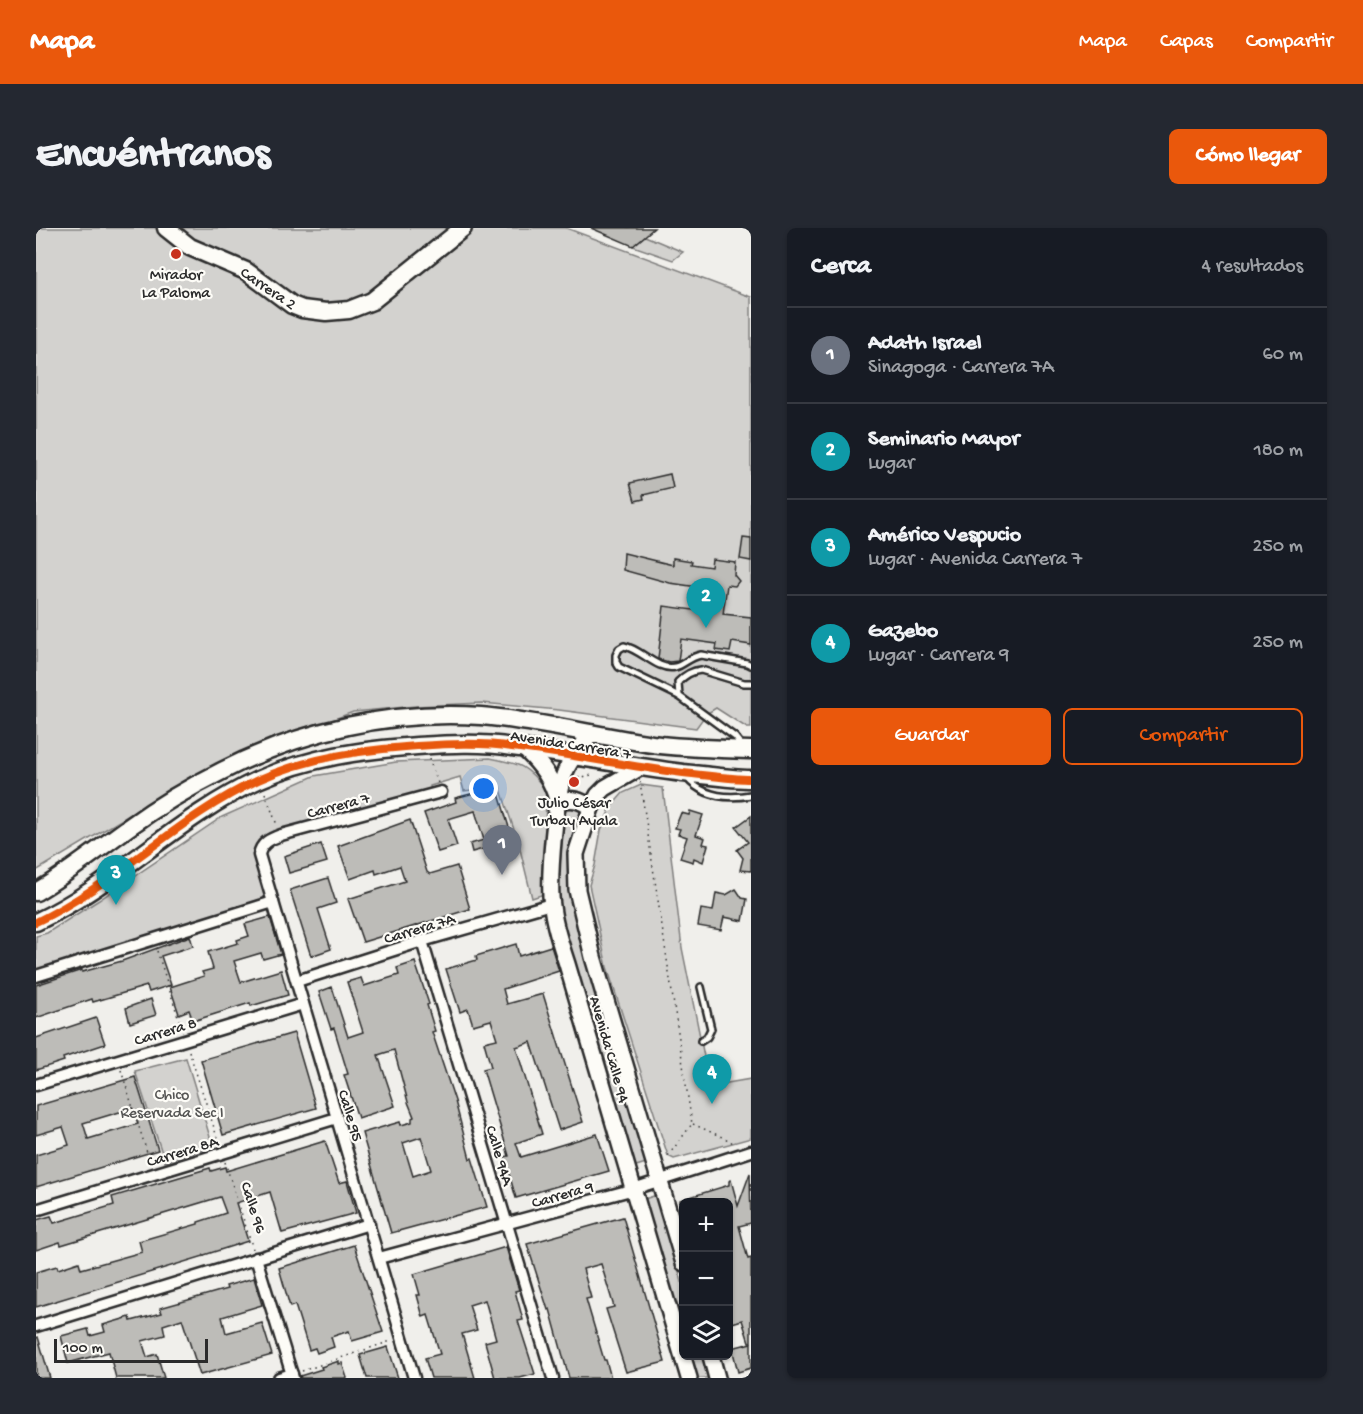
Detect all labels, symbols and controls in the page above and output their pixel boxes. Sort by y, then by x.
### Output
text: Mapa [30,26,94,59]
text: Mapa [1079,30,1127,55]
text: Capas [1160,30,1213,55]
text: Compartir [1246,30,1333,55]
button: Cómo llegar [1169,129,1327,184]
text: Encuéntranos [36,132,270,181]
marker: Mirador La Paloma [169,247,183,261]
text: Cerca [811,252,871,283]
text: 4 resultados [1202,256,1303,279]
street label: Carrera 2 [235,264,299,316]
place label: Mirador La Paloma [142,267,211,304]
text: Adath Israel [868,331,982,357]
text: 1 [826,344,835,367]
text: 60 m [1263,344,1303,367]
text: Sinagoga · Carrera 7A [868,357,1054,380]
text: Seminario Mayor [868,427,1019,453]
text: 2 [826,440,835,463]
text: 180 m [1254,440,1303,463]
text: Lugar [868,453,914,476]
text: Américo Vespucio [868,523,1021,549]
text: 3 [825,536,836,559]
text: 250 m [1252,536,1303,559]
text: Lugar · Avenida Carrera 7 [868,549,1082,572]
pin: 2 [686,578,726,628]
text: Gazebo [868,619,938,645]
text: 4 [826,632,835,655]
text: 250 m [1252,632,1303,655]
text: Lugar · Carrera 9 [868,645,1009,668]
button: Guardar [811,708,1051,765]
button: Compartir [1063,708,1303,765]
street label: Avenida Carrera 7 [509,728,633,765]
your location [469,774,498,803]
marker: Julio César Turbay Ayala [567,775,581,789]
street label: Carrera 7 [306,790,373,825]
place label: Julio César Turbay Ayala [530,795,619,832]
pin: 1 [482,826,522,875]
pin: 3 [96,856,136,905]
street label: Carrera 7A [382,910,459,950]
street label: Avenida Calle 94 [583,994,632,1106]
street label: Carrera 8 [133,1015,200,1052]
pin: 4 [692,1054,732,1104]
park label: Chico Reservada Sec I [120,1087,224,1124]
street label: Calle 95 [332,1088,365,1144]
street label: Calle 94A [480,1124,516,1190]
street label: Carrera 8A [145,1133,223,1173]
street label: Carrera 9 [530,1178,596,1214]
street label: Calle 96 [234,1180,269,1237]
map controls [679,1198,733,1360]
button: + [679,1198,733,1252]
button: − [679,1252,733,1306]
button: layers [679,1306,733,1360]
scale bar [54,1336,208,1364]
text: 100 m [63,1340,103,1359]

